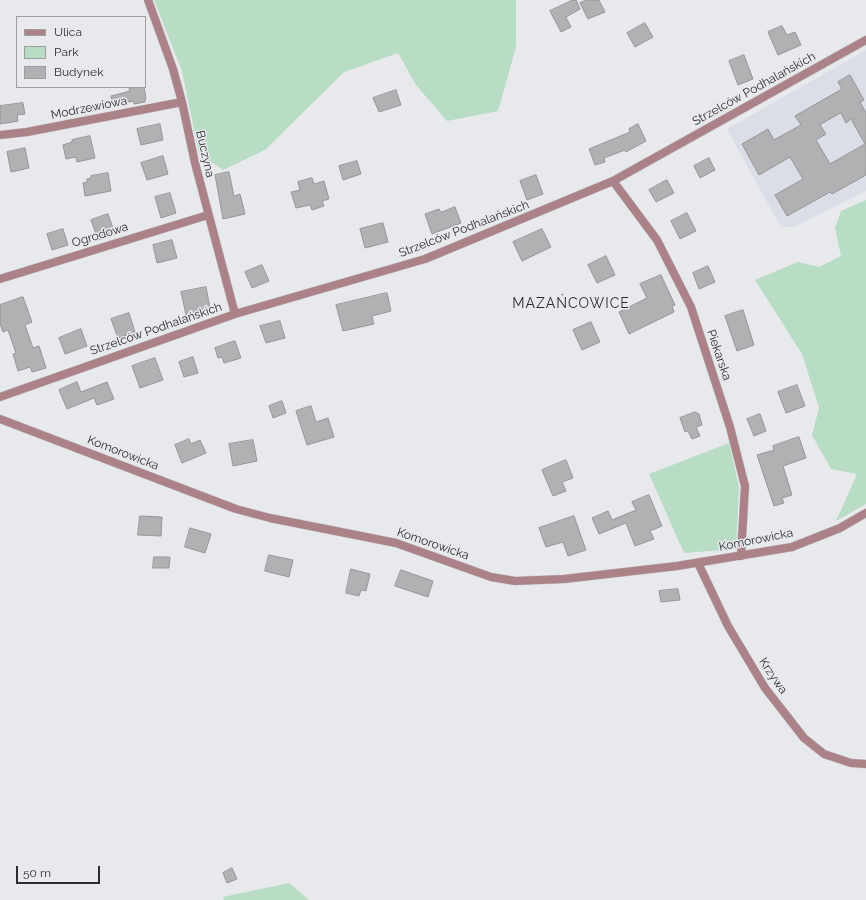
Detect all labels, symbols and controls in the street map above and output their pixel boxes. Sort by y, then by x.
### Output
legend [16,16,146,88]
text: Ulica [54,25,82,39]
text: Park [54,45,79,59]
street label: Strzelców Podhalańskich [690,49,818,129]
text: Budynek [54,65,104,79]
street label: Modrzewiowa [50,94,128,122]
street label: Buczyna [193,129,217,179]
street label: Strzelców Podhalańskich [397,197,531,261]
street label: Ogrodowa [70,220,130,250]
district label: MAZAŃCOWICE [512,296,630,312]
street label: Strzelców Podhalańskich [88,300,224,358]
street label: Piekarska [704,328,734,382]
street label: Komorowicka [85,433,161,473]
street label: Komorowicka [395,525,471,563]
street label: Komorowicka [718,526,794,554]
street label: Krzywa [756,655,790,697]
scale bar [18,858,102,884]
text: 50 m [23,866,51,880]

